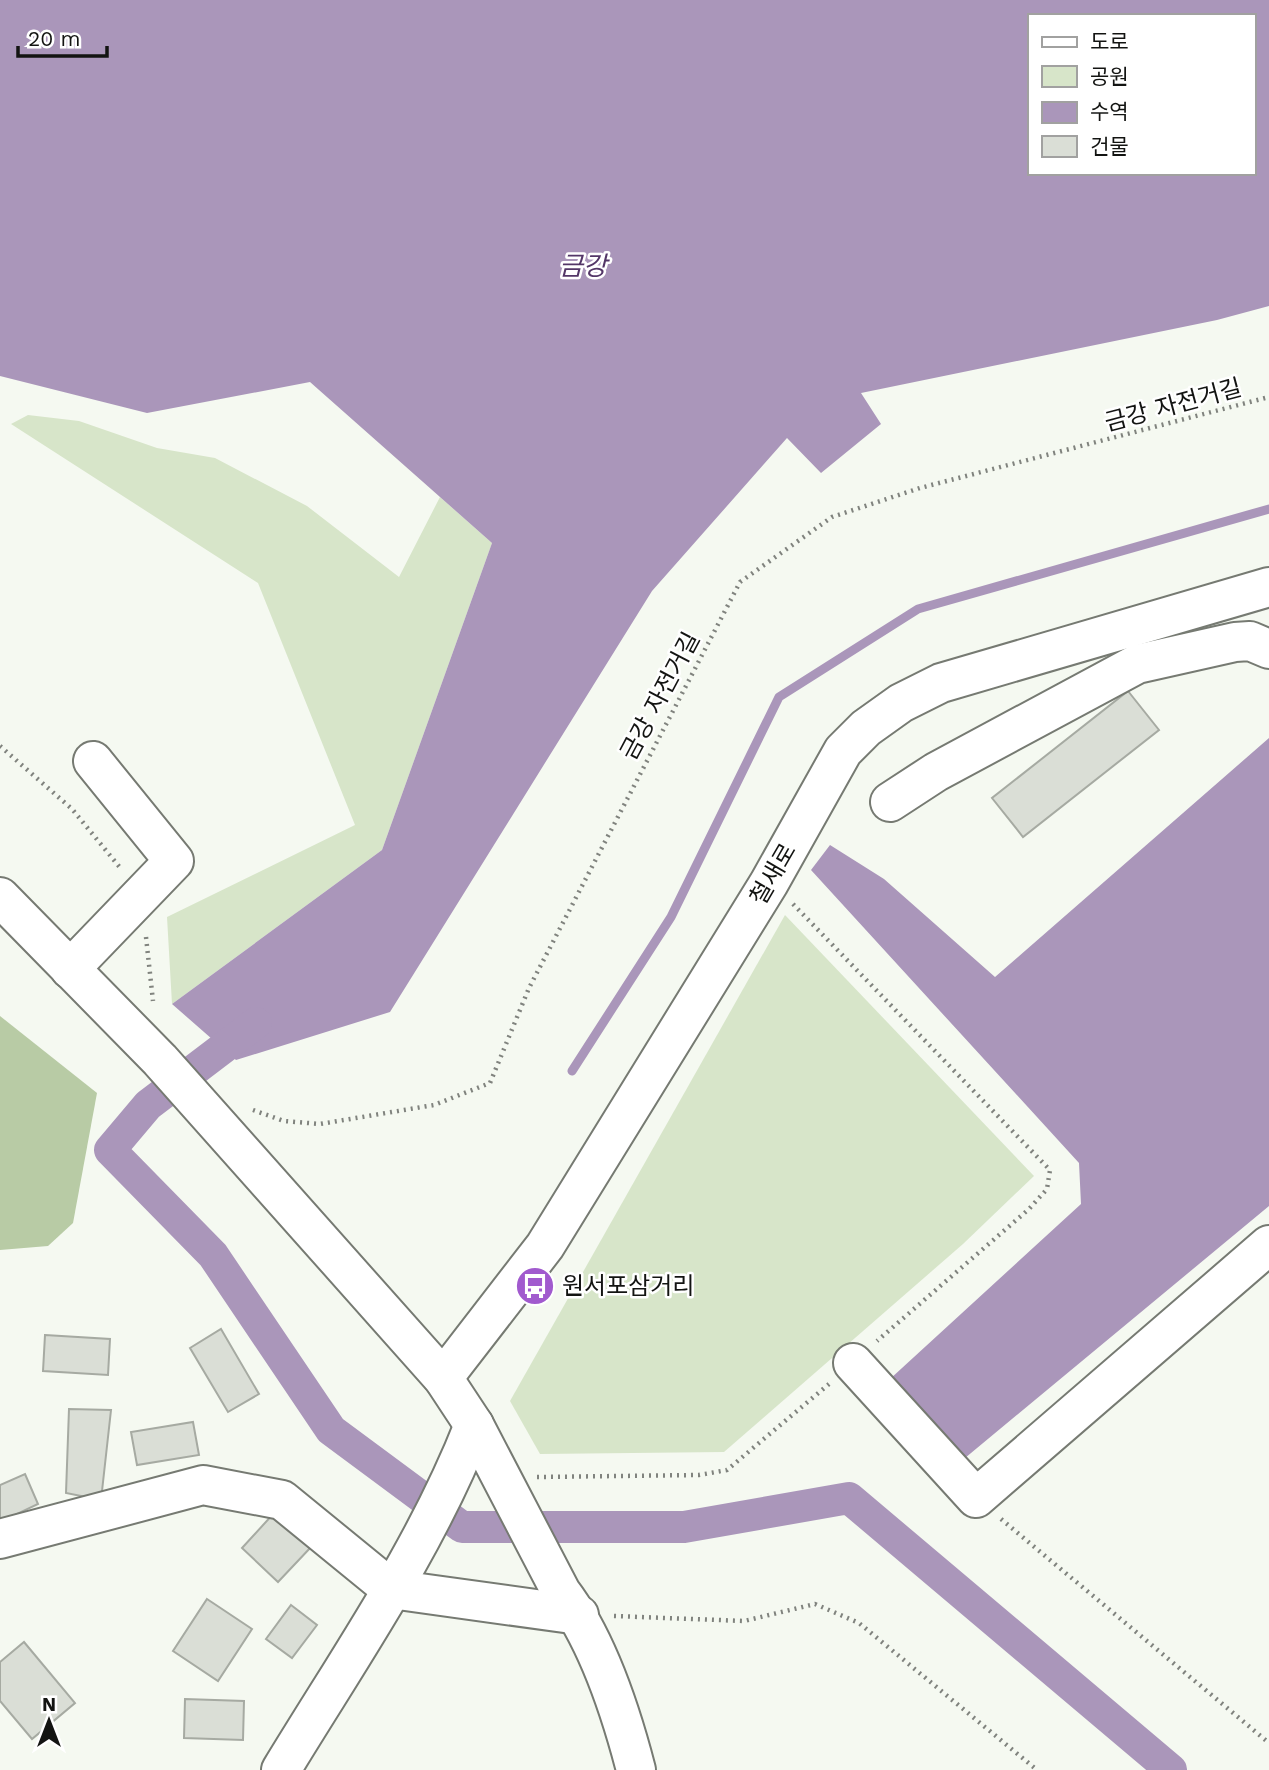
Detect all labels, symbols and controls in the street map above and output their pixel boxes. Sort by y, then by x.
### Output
scale bar [18,14,107,58]
legend [1028,14,1255,175]
text: 20 m [28,26,80,51]
text: 도로 [1090,29,1129,54]
text: 공원 [1090,64,1129,89]
text: 수역 [1090,99,1129,124]
text: 건물 [1090,134,1129,159]
water label: 금강 [559,251,610,281]
street label: 금강 자전거길 [1101,373,1245,437]
street label: 금강 자전거길 [615,627,705,765]
street label: 철새로 [744,838,802,910]
bus stop icon: 원서포삼거리 [514,1265,556,1307]
place label: 원서포삼거리 [562,1272,694,1300]
north arrow [14,1686,84,1756]
text: N [42,1693,56,1716]

